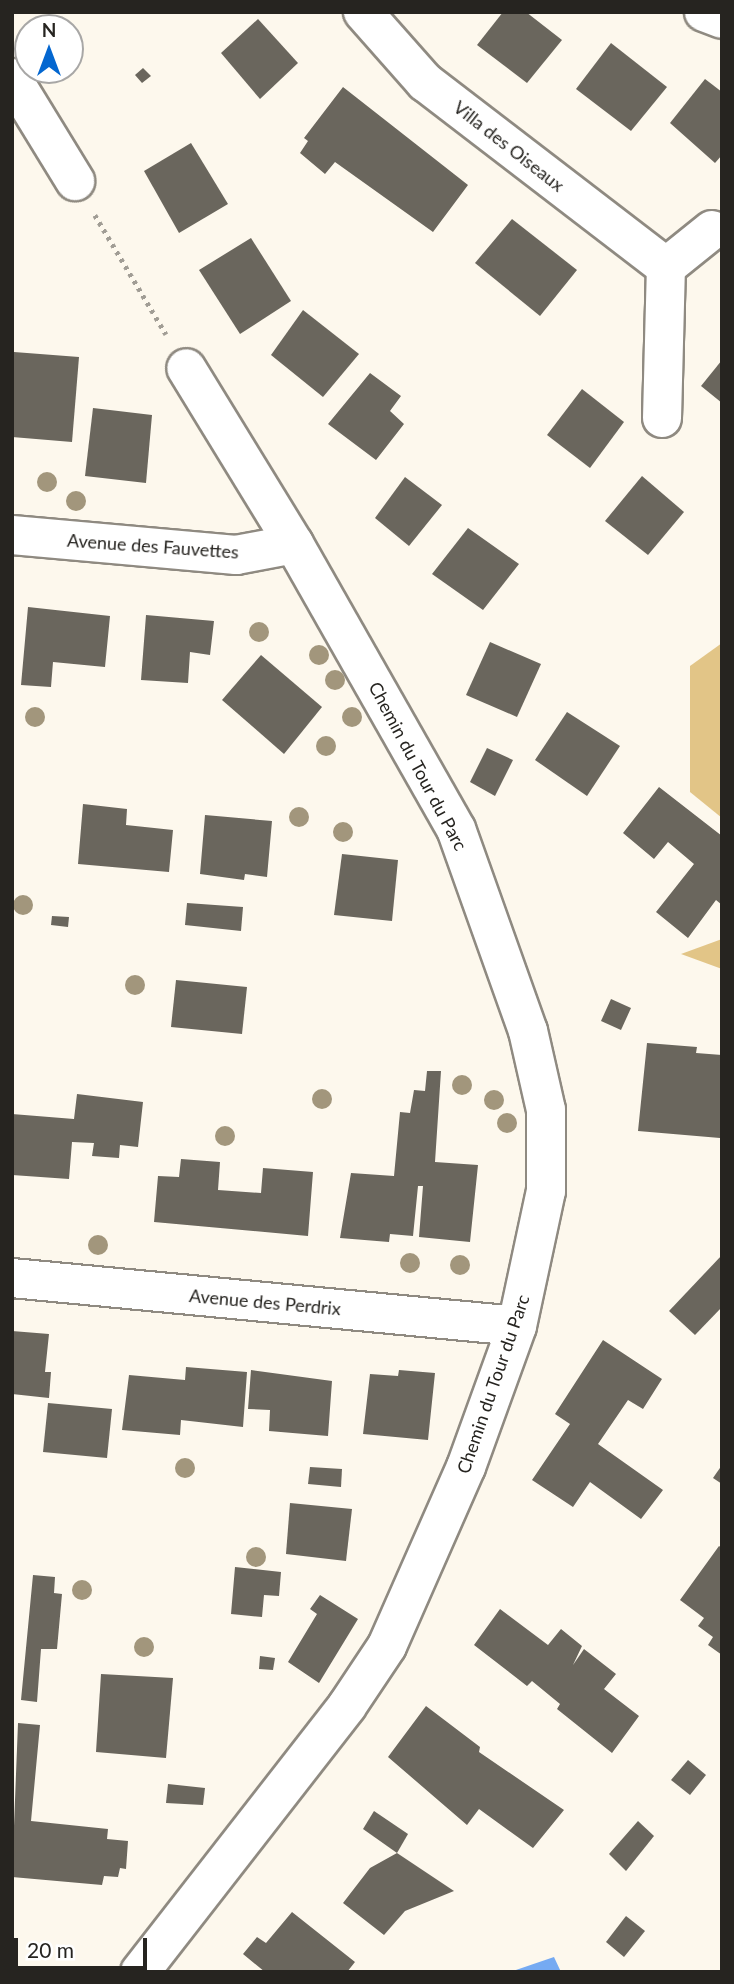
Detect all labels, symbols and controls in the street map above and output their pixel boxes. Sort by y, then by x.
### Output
north arrow [14,14,84,84]
text: N [42,18,56,41]
street label: Villa des Oiseaux [449,96,569,196]
street label: Avenue des Fauvettes [66,529,240,563]
street label: Chemin du Tour du Parc [364,678,472,854]
street label: Avenue des Perdrix [188,1285,342,1319]
street label: Chemin du Tour du Parc [452,1291,534,1477]
scale bar [18,1924,150,1968]
text: 20 m [27,1937,74,1962]

